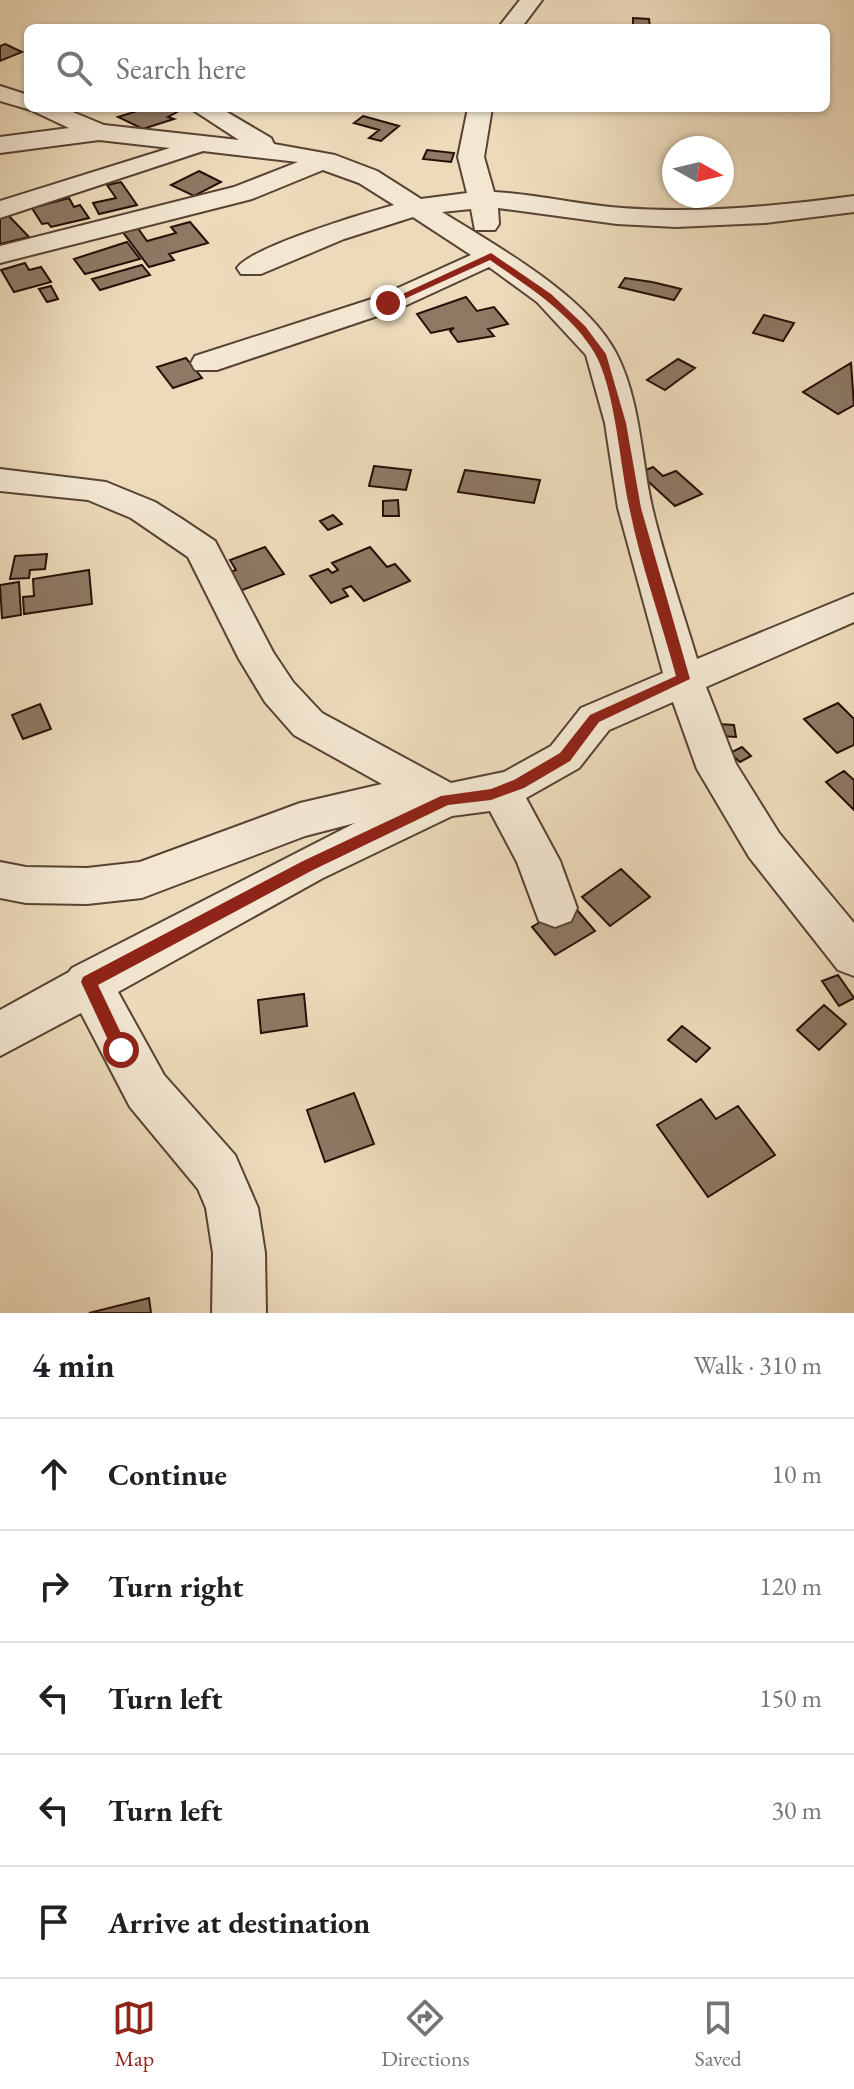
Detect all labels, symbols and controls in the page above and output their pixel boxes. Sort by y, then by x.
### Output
search box [24,24,830,112]
icon: search [52,46,96,90]
text: Search here [116,49,246,88]
north arrow [662,136,734,208]
route end [370,285,406,321]
route start [103,1032,139,1068]
text: 4 min [32,1343,115,1387]
text: Walk · 310 m [694,1348,822,1382]
icon: ahead [32,1452,76,1496]
text: Continue [108,1455,227,1494]
text: 10 m [772,1457,822,1491]
icon: right [32,1564,76,1608]
text: Turn right [108,1567,244,1606]
text: 120 m [759,1569,822,1603]
icon: left [32,1676,76,1720]
text: Turn left [108,1679,222,1718]
text: 150 m [759,1681,822,1715]
icon: left [32,1788,76,1832]
text: Turn left [108,1791,222,1830]
text: 30 m [772,1793,822,1827]
icon: arrive [32,1900,76,1944]
text: Arrive at destination [108,1903,370,1942]
tab: Map [112,1996,156,2073]
tab: Directions [381,1996,470,2073]
tab: Saved [694,1996,742,2073]

